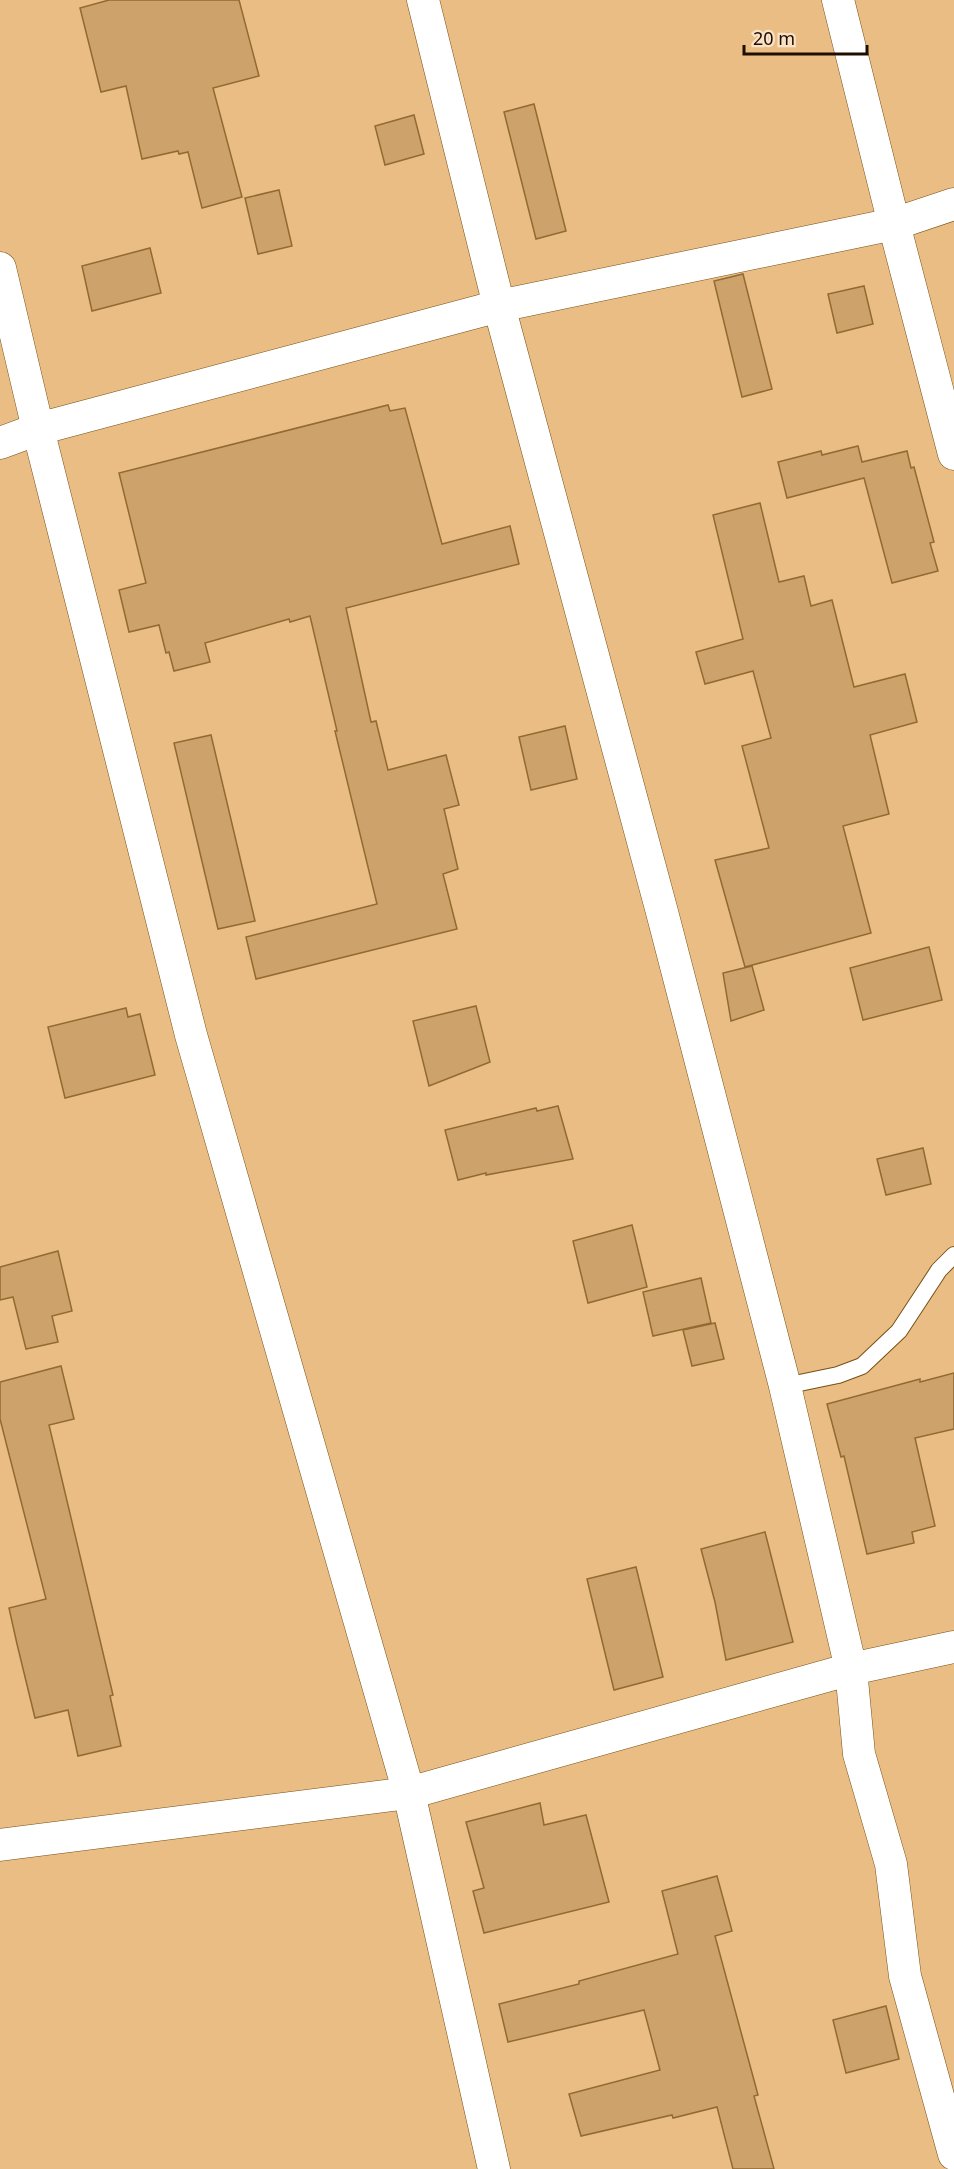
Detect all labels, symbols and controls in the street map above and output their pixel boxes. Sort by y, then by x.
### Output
scale bar [744,18,867,56]
text: 20 m [753,26,795,50]

